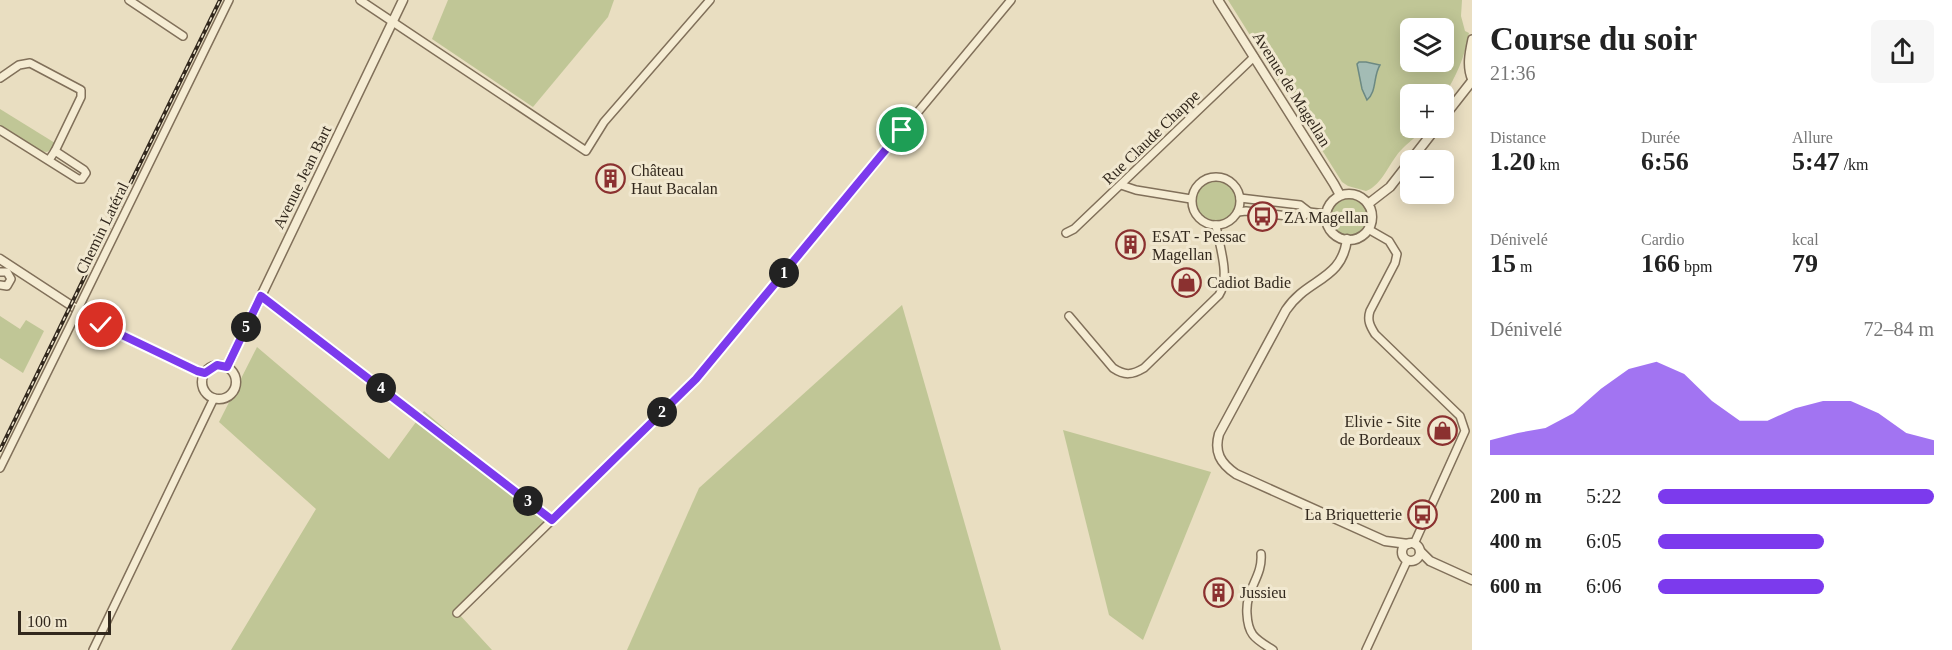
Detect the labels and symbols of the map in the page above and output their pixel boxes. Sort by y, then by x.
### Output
street label: Avenue de Magellan [1249,28,1334,150]
street label: Rue Claude Chappe [1099,86,1204,188]
pin [876,104,927,155]
street label: Avenue Jean Bart [270,122,335,231]
place label: Château Haut Bacalan [631,162,718,197]
building icon: Château Haut Bacalan [594,163,626,195]
street label: Chemin Latéral [72,179,132,277]
bus stop icon: ZA Magellan [1247,201,1279,233]
place label: ZA Magellan [1284,209,1369,227]
place label: ESAT - Pessac Magellan [1152,228,1246,264]
building icon: ESAT - Pessac Magellan [1115,229,1147,261]
pin: 1 [769,258,799,288]
shop icon: Cadiot Badie [1170,266,1202,298]
place label: Cadiot Badie [1207,274,1291,291]
pin [75,299,126,350]
pin: 5 [231,312,261,342]
pin: 4 [366,373,396,403]
pin: 2 [647,397,677,427]
place label: Elivie - Site de Bordeaux [1340,413,1421,448]
shop icon: Elivie - Site de Bordeaux [1426,414,1458,446]
pin: 3 [513,486,543,516]
bus stop icon: La Briquetterie [1407,498,1439,530]
place label: La Briquetterie [1305,506,1402,524]
building icon: Jussieu [1203,576,1235,608]
place label: Jussieu [1240,584,1286,601]
scale bar [18,608,111,636]

